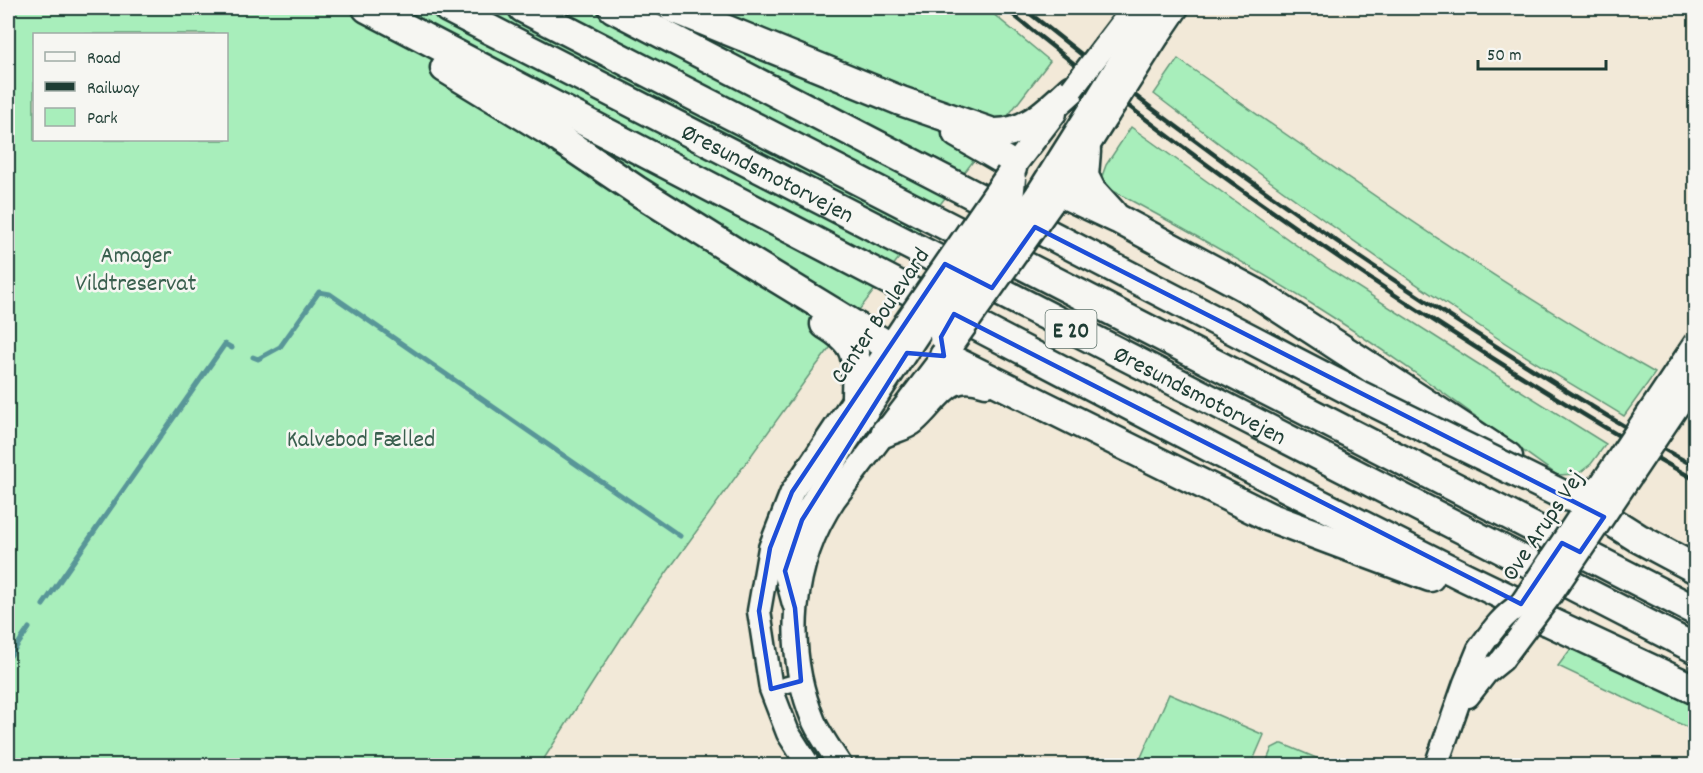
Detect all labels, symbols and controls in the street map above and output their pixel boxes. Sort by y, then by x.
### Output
legend [33,33,228,141]
scale bar [1478,33,1606,71]
text: 50 m [1487,44,1522,69]
text: Road [87,47,121,72]
text: Railway [87,77,140,102]
text: Park [87,107,118,132]
street label: Øresundsmotorvejen [675,117,859,234]
park label: Amager Vildtreservat [76,240,197,302]
street label: Center Boulevard [823,242,940,391]
road number: E 20 [1046,310,1096,348]
street label: Øresundsmotorvejen [1107,339,1291,456]
park label: Kalvebod Fælled [287,424,435,458]
street label: Ove Arups Vej [1495,464,1594,589]

